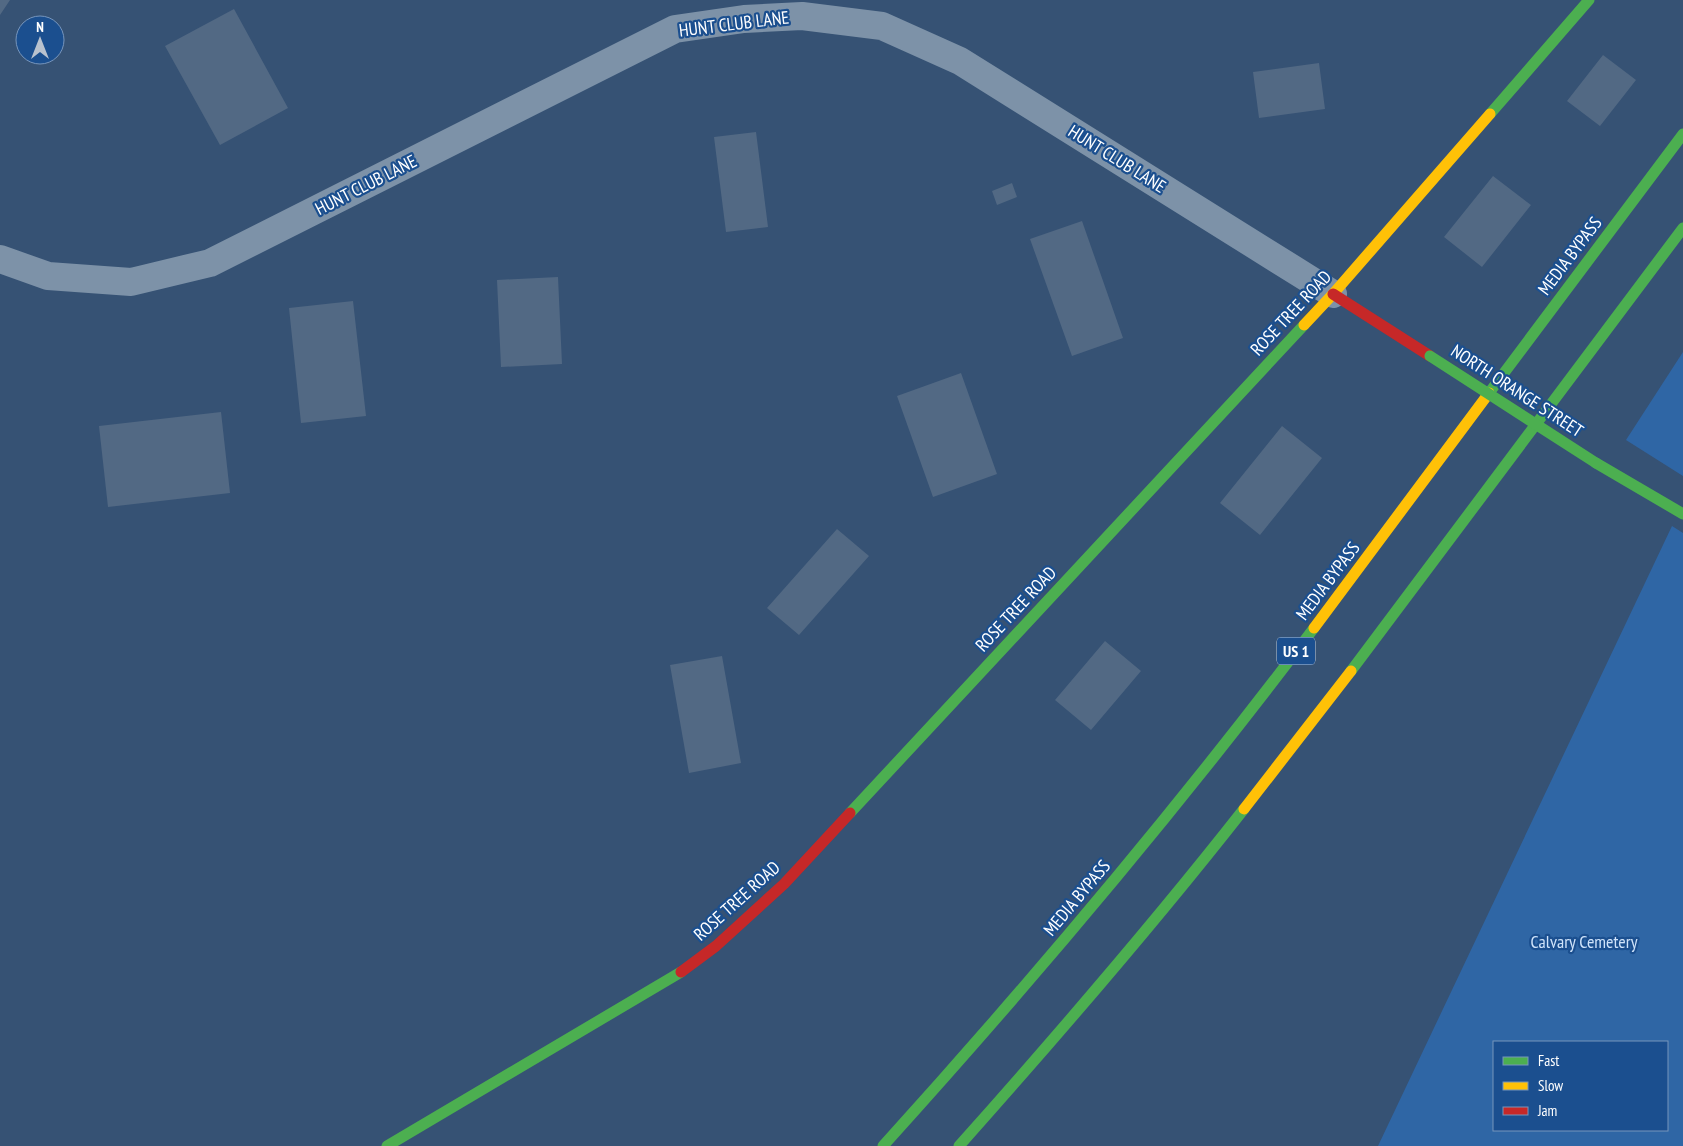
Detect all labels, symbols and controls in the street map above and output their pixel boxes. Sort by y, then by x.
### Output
street label: HUNT CLUB LANE [678,5,790,42]
north arrow [15,15,65,65]
text: N [36,18,44,36]
street label: HUNT CLUB LANE [1064,119,1170,198]
street label: HUNT CLUB LANE [311,149,420,220]
street label: MEDIA BYPASS [1533,212,1607,299]
street label: ROSE TREE ROAD [1245,265,1336,360]
street label: NORTH ORANGE STREET [1447,339,1588,442]
street label: MEDIA BYPASS [1291,537,1365,624]
street label: ROSE TREE ROAD [970,561,1061,656]
road number: US 1 [1277,637,1315,664]
street label: MEDIA BYPASS [1038,855,1115,940]
street label: ROSE TREE ROAD [689,856,785,945]
park label: Calvary Cemetery [1531,930,1638,953]
legend [1493,1041,1668,1131]
text: Fast [1538,1051,1559,1070]
text: Slow [1538,1076,1563,1095]
text: Jam [1537,1101,1557,1120]

